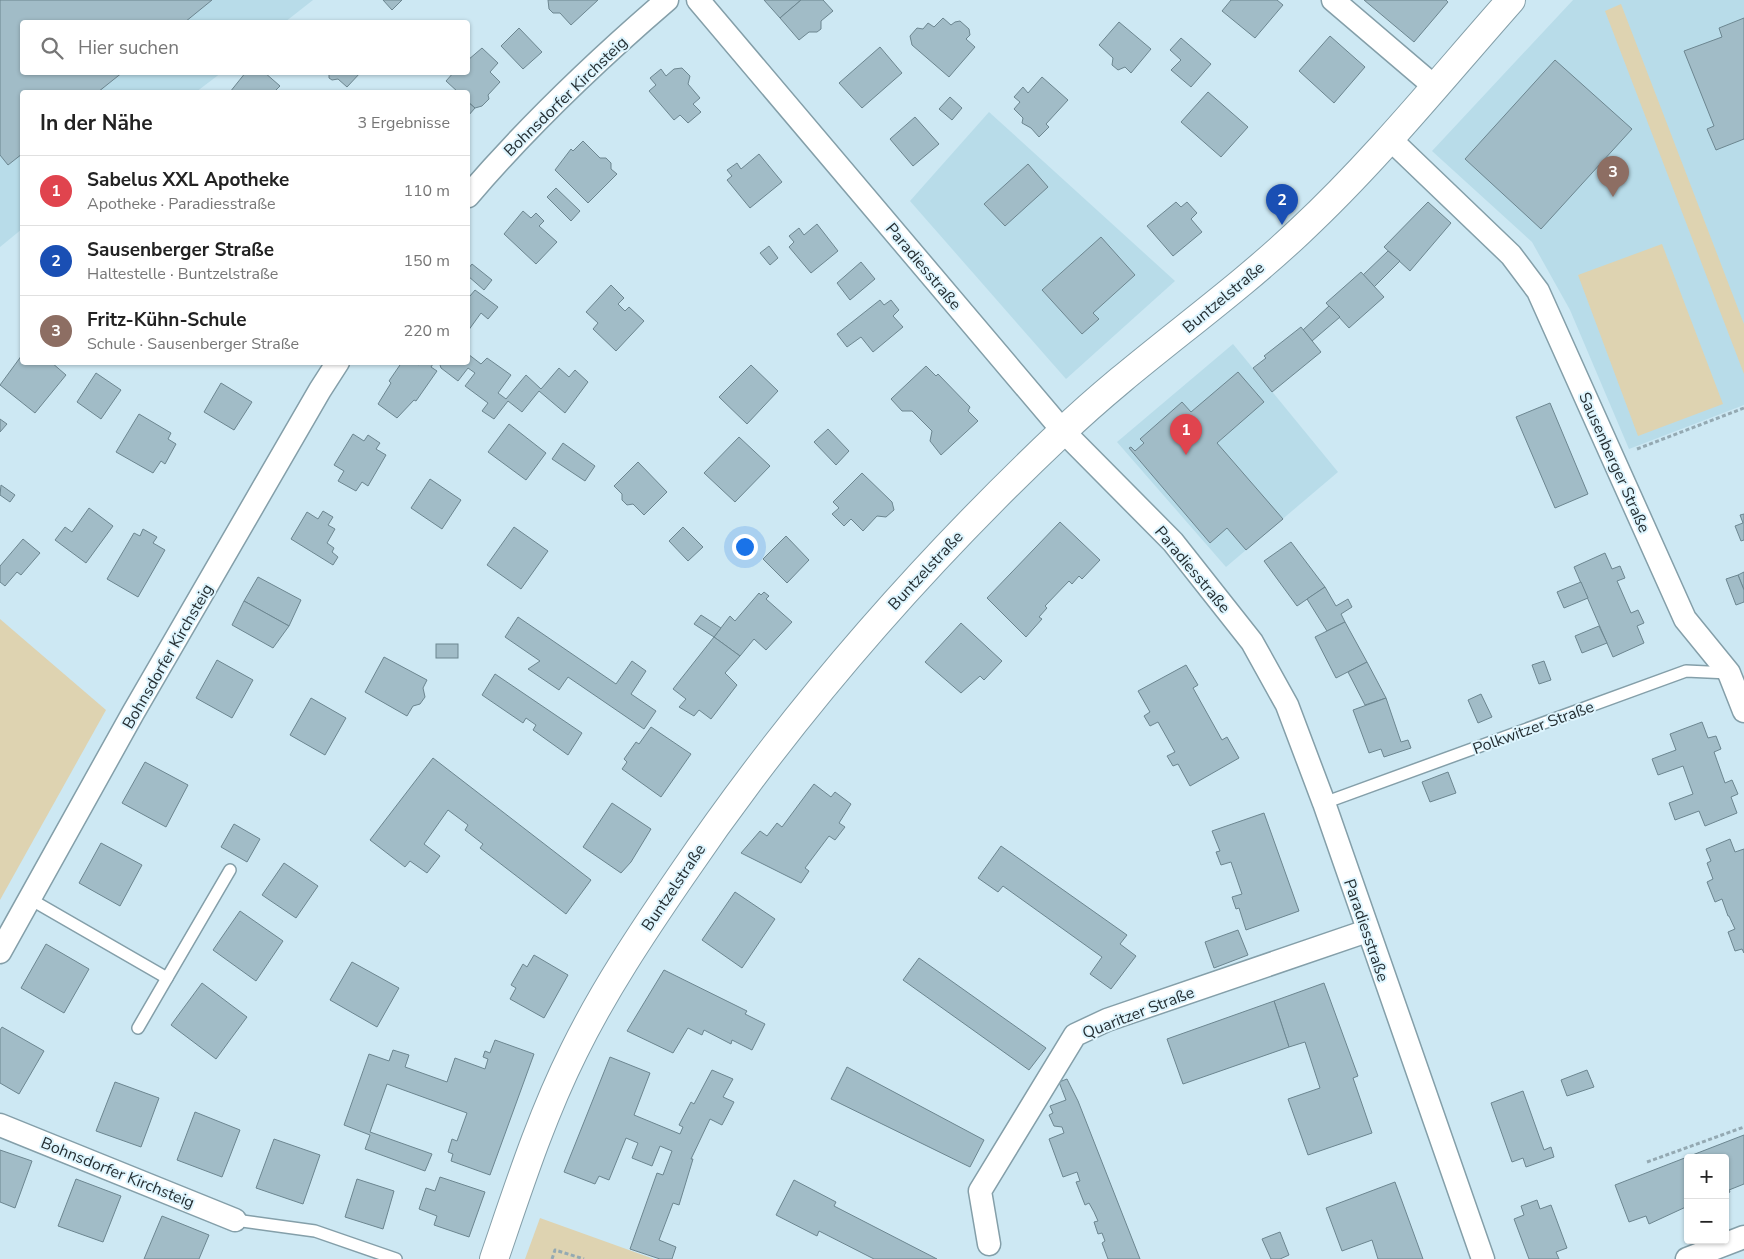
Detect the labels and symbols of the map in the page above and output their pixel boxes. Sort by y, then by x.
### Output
street label: Bohnsdorfer Kirchsteig [499,32,632,162]
pin: 3 [1597,156,1629,197]
pin: 2 [1266,184,1298,225]
street label: Paradiesstraße [880,218,966,315]
street label: Buntzelstraße [1178,257,1269,339]
street label: Sausenberger Straße [1573,389,1655,536]
pin: 1 [1170,414,1202,455]
street label: Paradiesstraße [1149,521,1235,618]
street label: Buntzelstraße [883,526,968,615]
your location [732,534,758,560]
street label: Bohnsdorfer Kirchsteig [117,580,218,733]
street label: Polkwitzer Straße [1470,696,1597,760]
street label: Buntzelstraße [637,840,711,935]
street label: Paradiesstraße [1338,876,1394,985]
street label: Quaritzer Straße [1079,981,1198,1044]
street label: Bohnsdorfer Kirchsteig [37,1132,198,1214]

